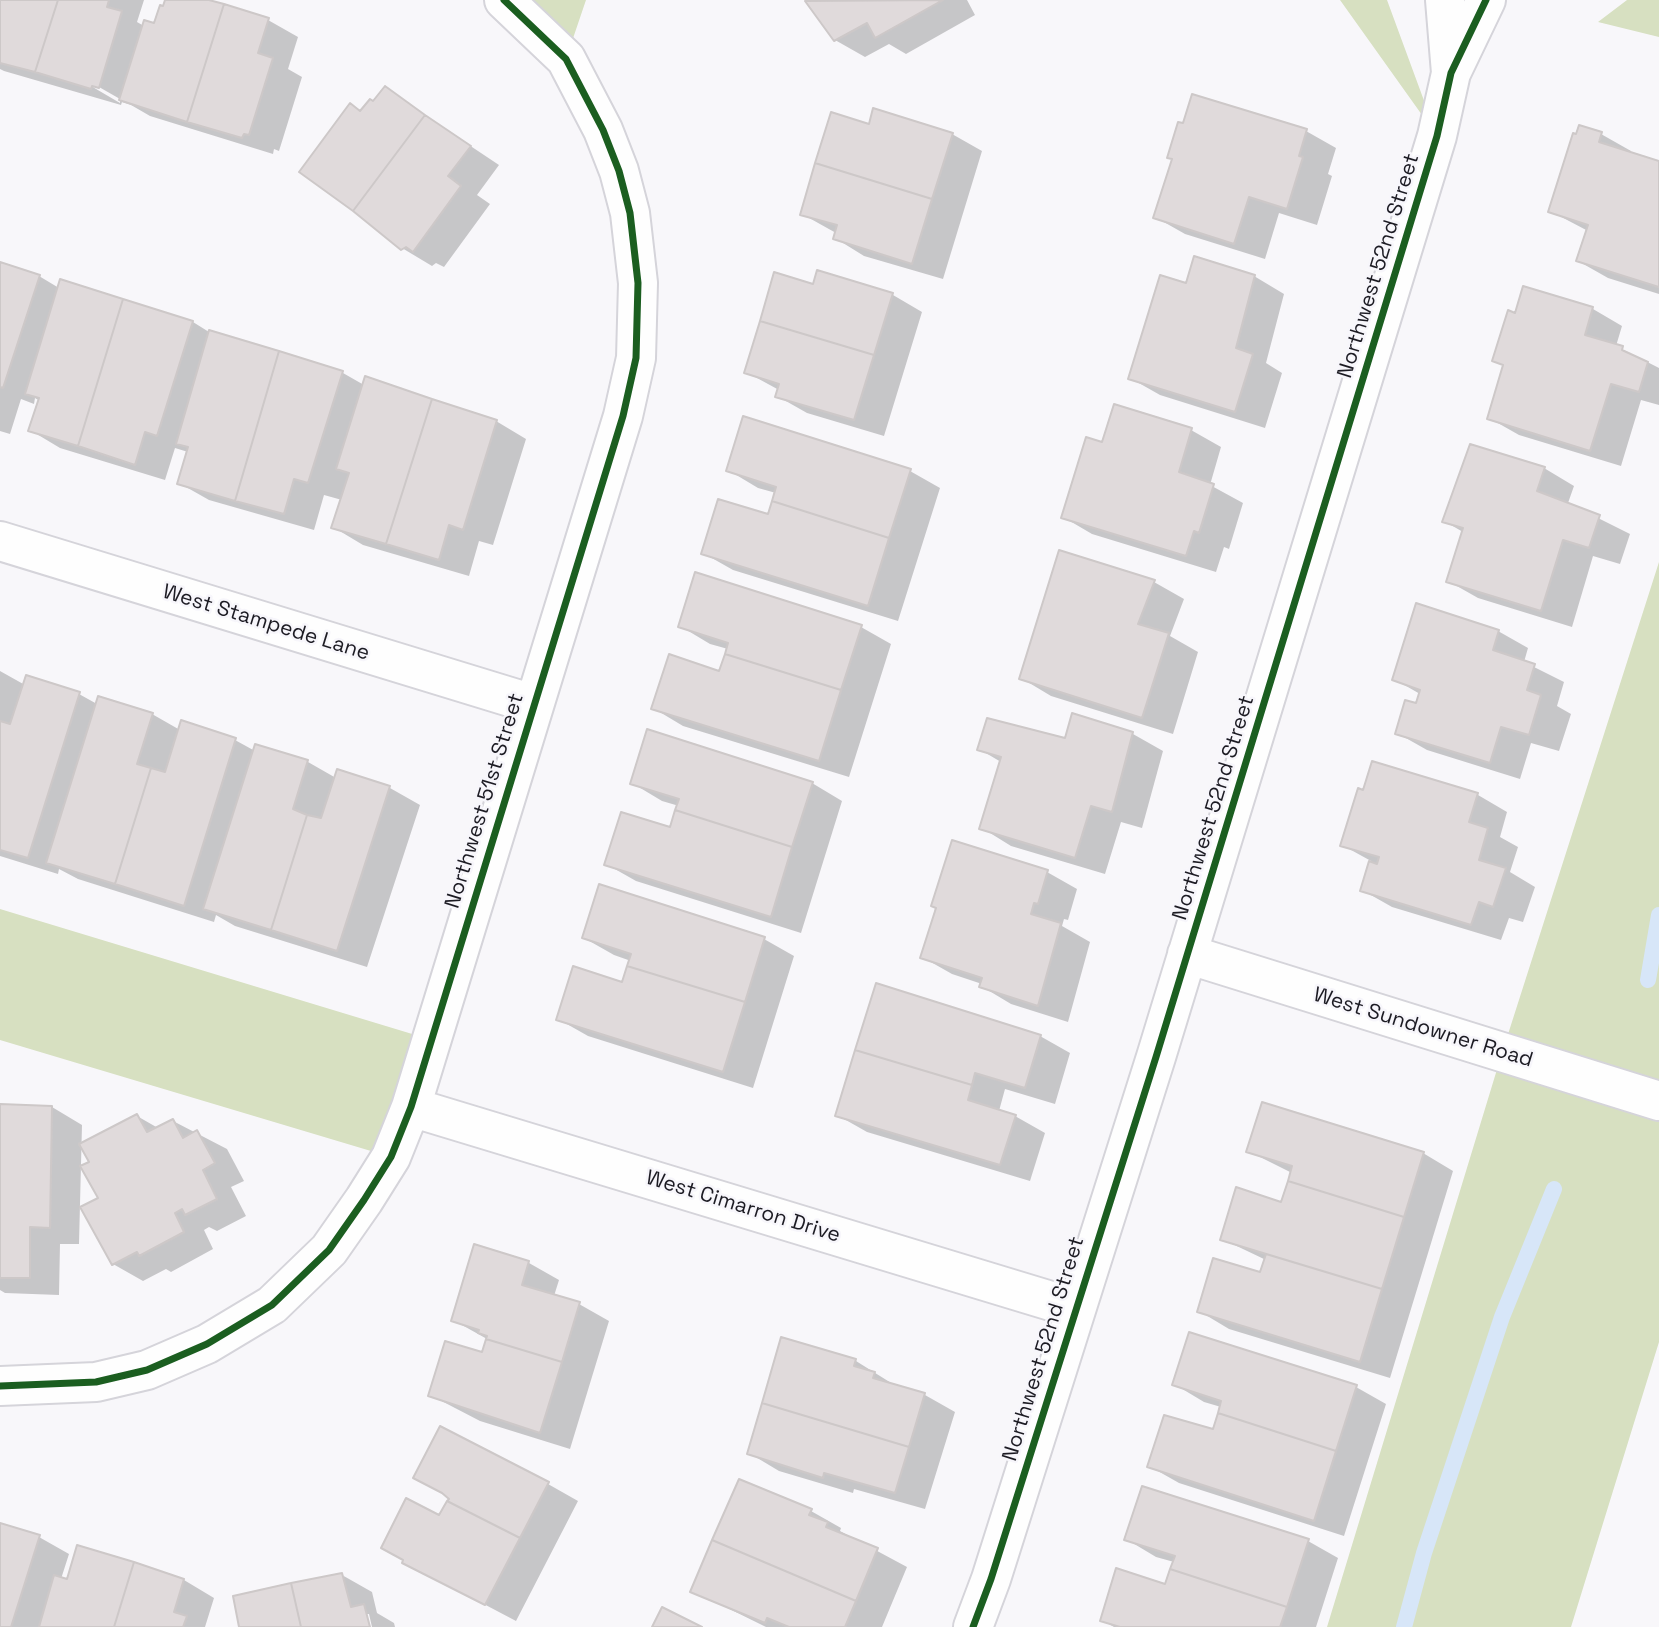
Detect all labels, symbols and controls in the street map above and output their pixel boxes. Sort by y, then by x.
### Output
street label: Northwest 52nd Street [1333,151,1425,381]
street label: West Stampede Lane [159,579,373,667]
street label: Northwest 51st Street [440,691,530,911]
street label: Northwest 52nd Street [1168,693,1260,923]
street label: West Sundowner Road [1310,983,1536,1073]
street label: West Cimarron Drive [643,1165,843,1249]
street label: Northwest 52nd Street [998,1234,1090,1464]

